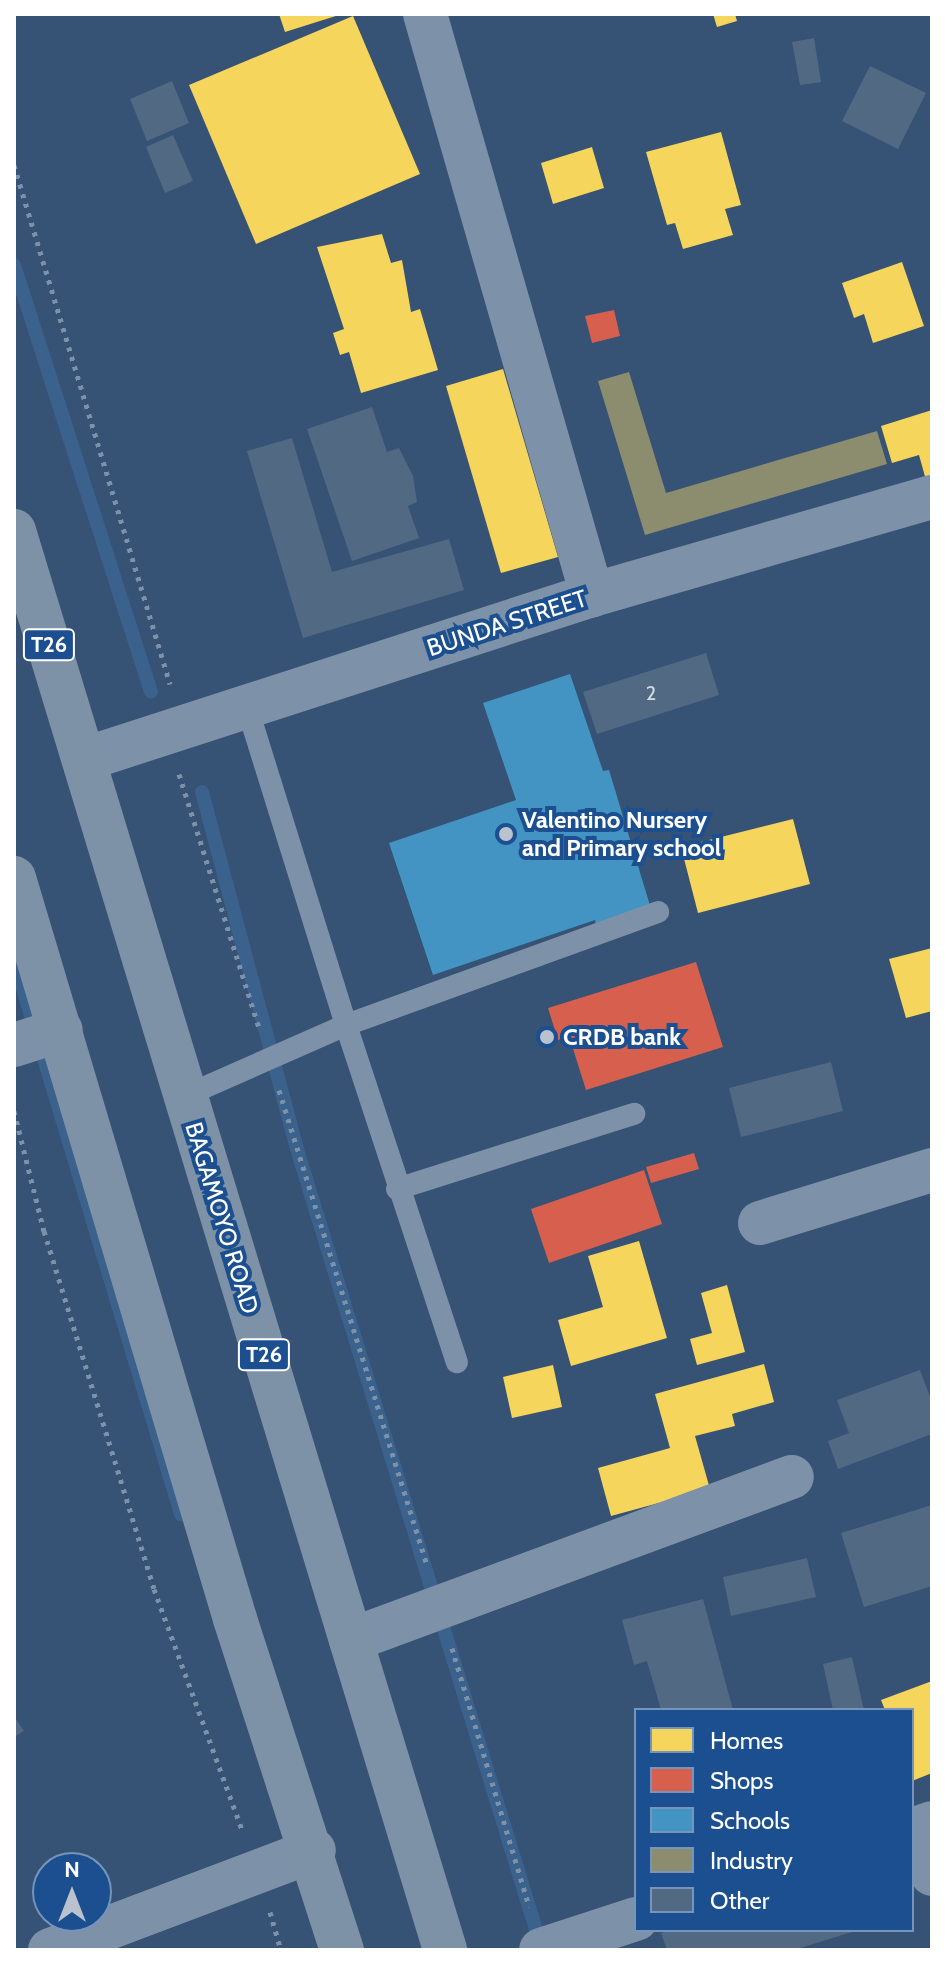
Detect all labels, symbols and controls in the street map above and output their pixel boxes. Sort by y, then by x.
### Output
street label: BUNDA STREET [423,584,591,662]
road number: T26 [21,627,77,663]
house number: 2 [646,681,656,705]
place label: Valentino Nursery and Primary school [522,806,721,862]
marker: Valentino Nursery and Primary school [497,825,515,843]
place label: CRDB bank [563,1023,681,1051]
marker: CRDB bank [538,1028,556,1046]
street label: BAGAMOYO ROAD [179,1119,265,1317]
road number: T26 [236,1337,292,1373]
legend [634,1708,914,1932]
text: Homes [710,1726,783,1755]
text: Shops [710,1766,773,1795]
text: Schools [710,1806,790,1835]
text: Industry [710,1846,793,1875]
north arrow [32,1852,112,1932]
text: N [64,1856,80,1883]
text: Other [710,1886,769,1915]

